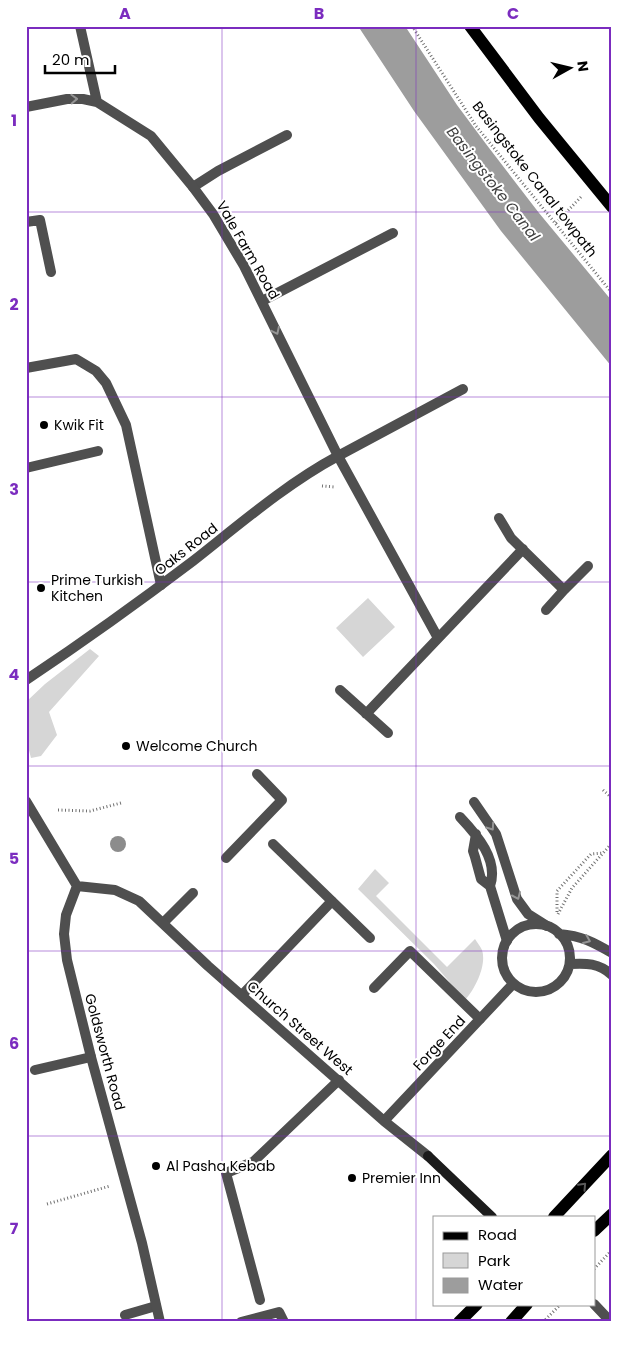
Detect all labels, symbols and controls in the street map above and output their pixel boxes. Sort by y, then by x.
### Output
text: A [119,2,131,25]
text: B [314,2,324,25]
text: C [507,2,519,25]
scale bar [45,42,115,74]
north arrow [546,42,596,92]
text: 20 m [52,49,90,70]
text: N [572,60,594,73]
one-way arrow [71,94,79,104]
street label: Basingstoke Canal towpath [469,98,601,260]
text: 1 [11,109,17,132]
water label: Basingstoke Canal [443,123,543,245]
street label: Vale Farm Road [212,197,284,303]
text: 2 [9,293,19,316]
one-way arrow [270,326,281,335]
place label: Kwik Fit [54,415,104,435]
marker: Kwik Fit [38,419,50,431]
text: 3 [9,478,19,501]
street label: Oaks Road [150,518,222,580]
place label: Prime Turkish Kitchen [51,570,143,606]
marker: Prime Turkish Kitchen [35,582,47,594]
text: 4 [9,663,20,686]
place label: Welcome Church [136,736,258,756]
marker: Welcome Church [120,740,132,752]
one-way arrow [485,821,494,831]
text: 5 [9,847,19,870]
one-way arrow [510,891,521,900]
one-way arrow [582,934,591,944]
street label: Church Street West [243,976,357,1080]
street label: Goldsworth Road [80,991,130,1113]
street label: Forge End [408,1011,470,1075]
text: 6 [9,1032,19,1055]
place label: Al Pasha Kebab [166,1156,275,1176]
marker: Al Pasha Kebab [150,1160,162,1172]
place label: Premier Inn [362,1168,441,1188]
marker: Premier Inn [346,1172,358,1184]
one-way arrow [577,1182,586,1191]
legend [433,1216,596,1306]
text: 7 [10,1217,19,1240]
text: Road [478,1224,517,1245]
text: Park [478,1250,510,1271]
text: Water [478,1274,524,1295]

